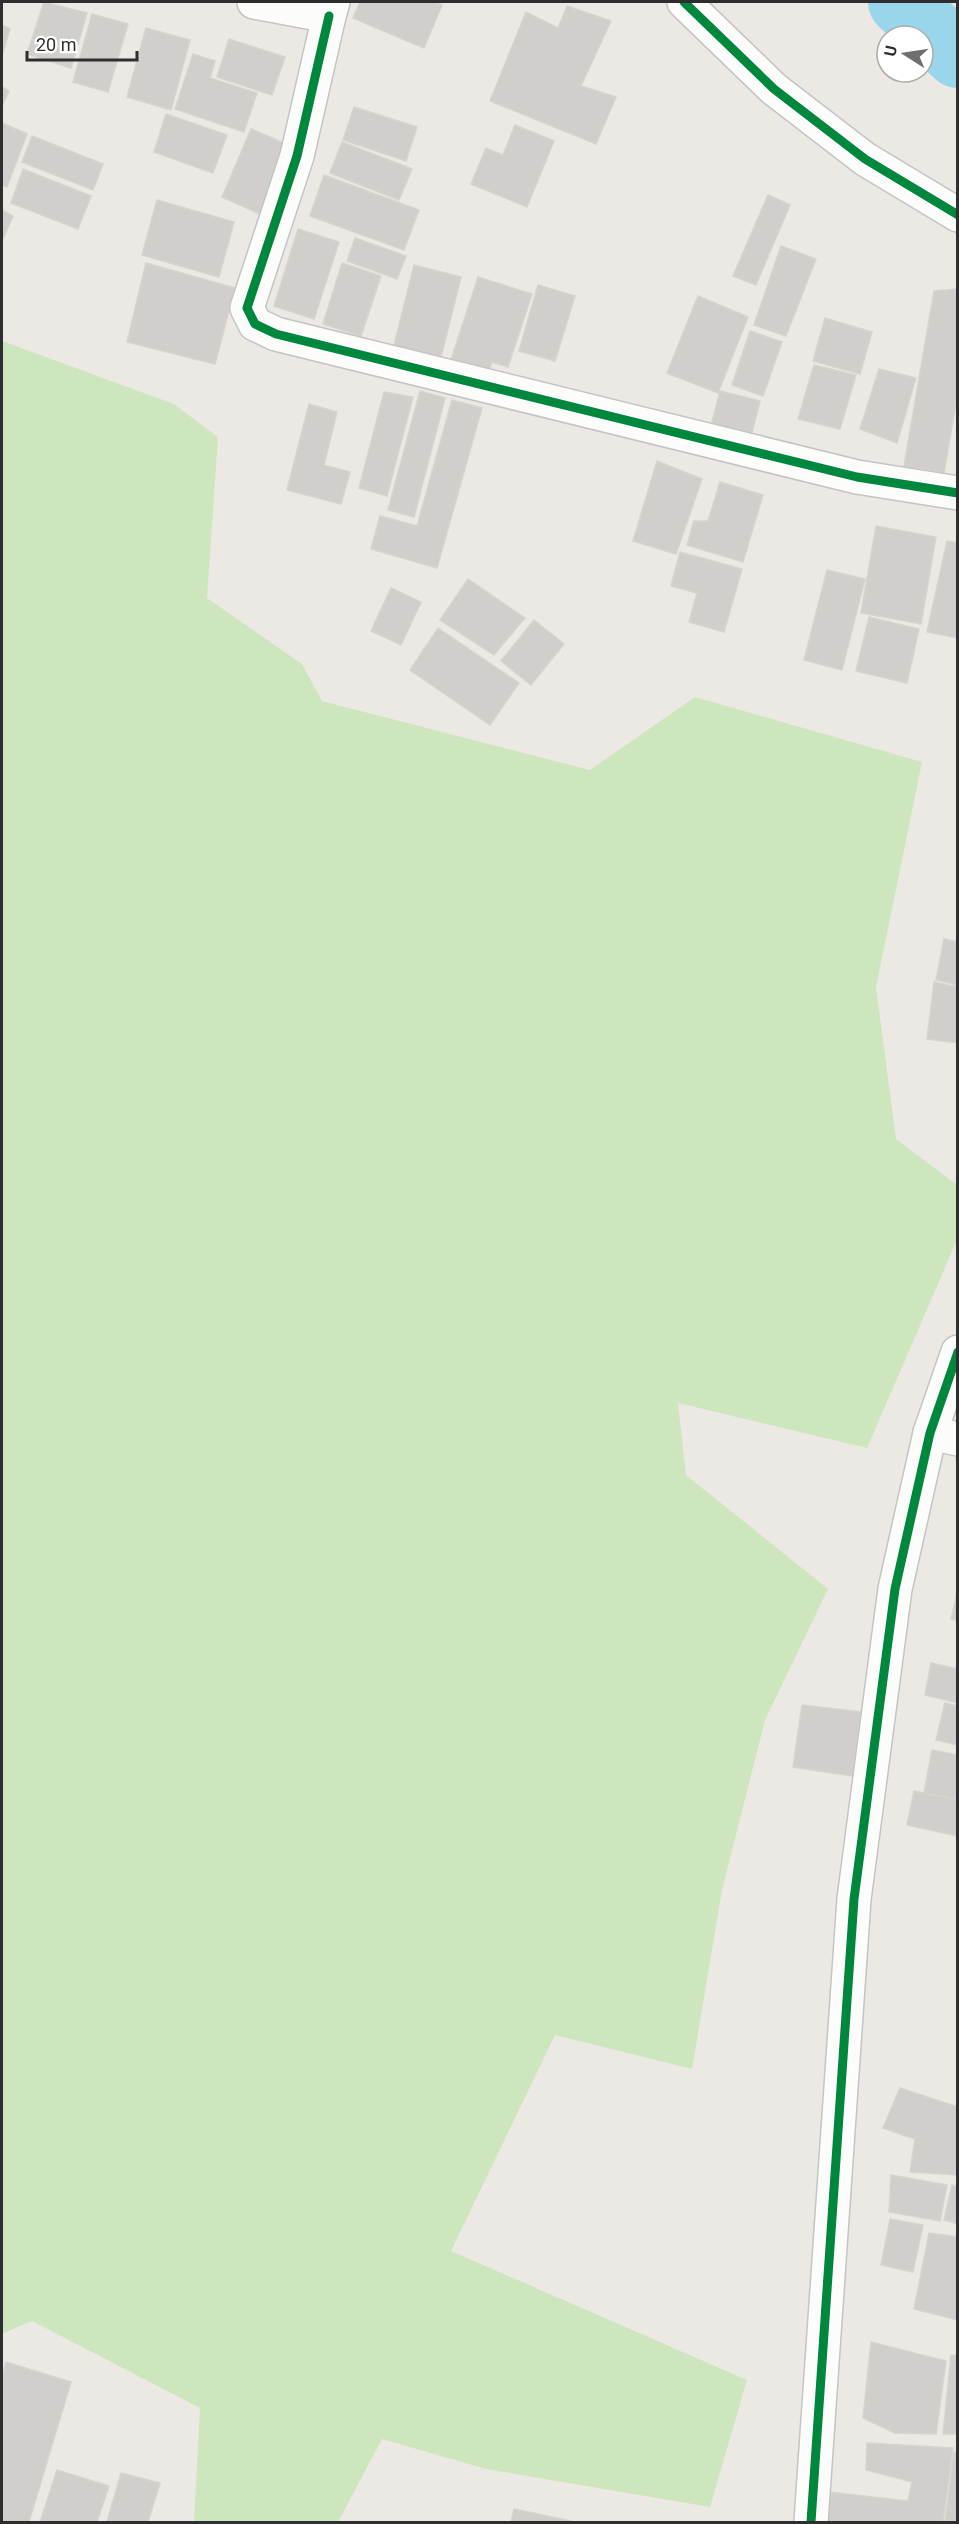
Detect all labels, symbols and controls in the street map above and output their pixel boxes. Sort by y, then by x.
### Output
scale bar [27,24,136,62]
north arrow [875,24,935,84]
text: 20 m [36,34,76,55]
text: U [880,44,901,58]

